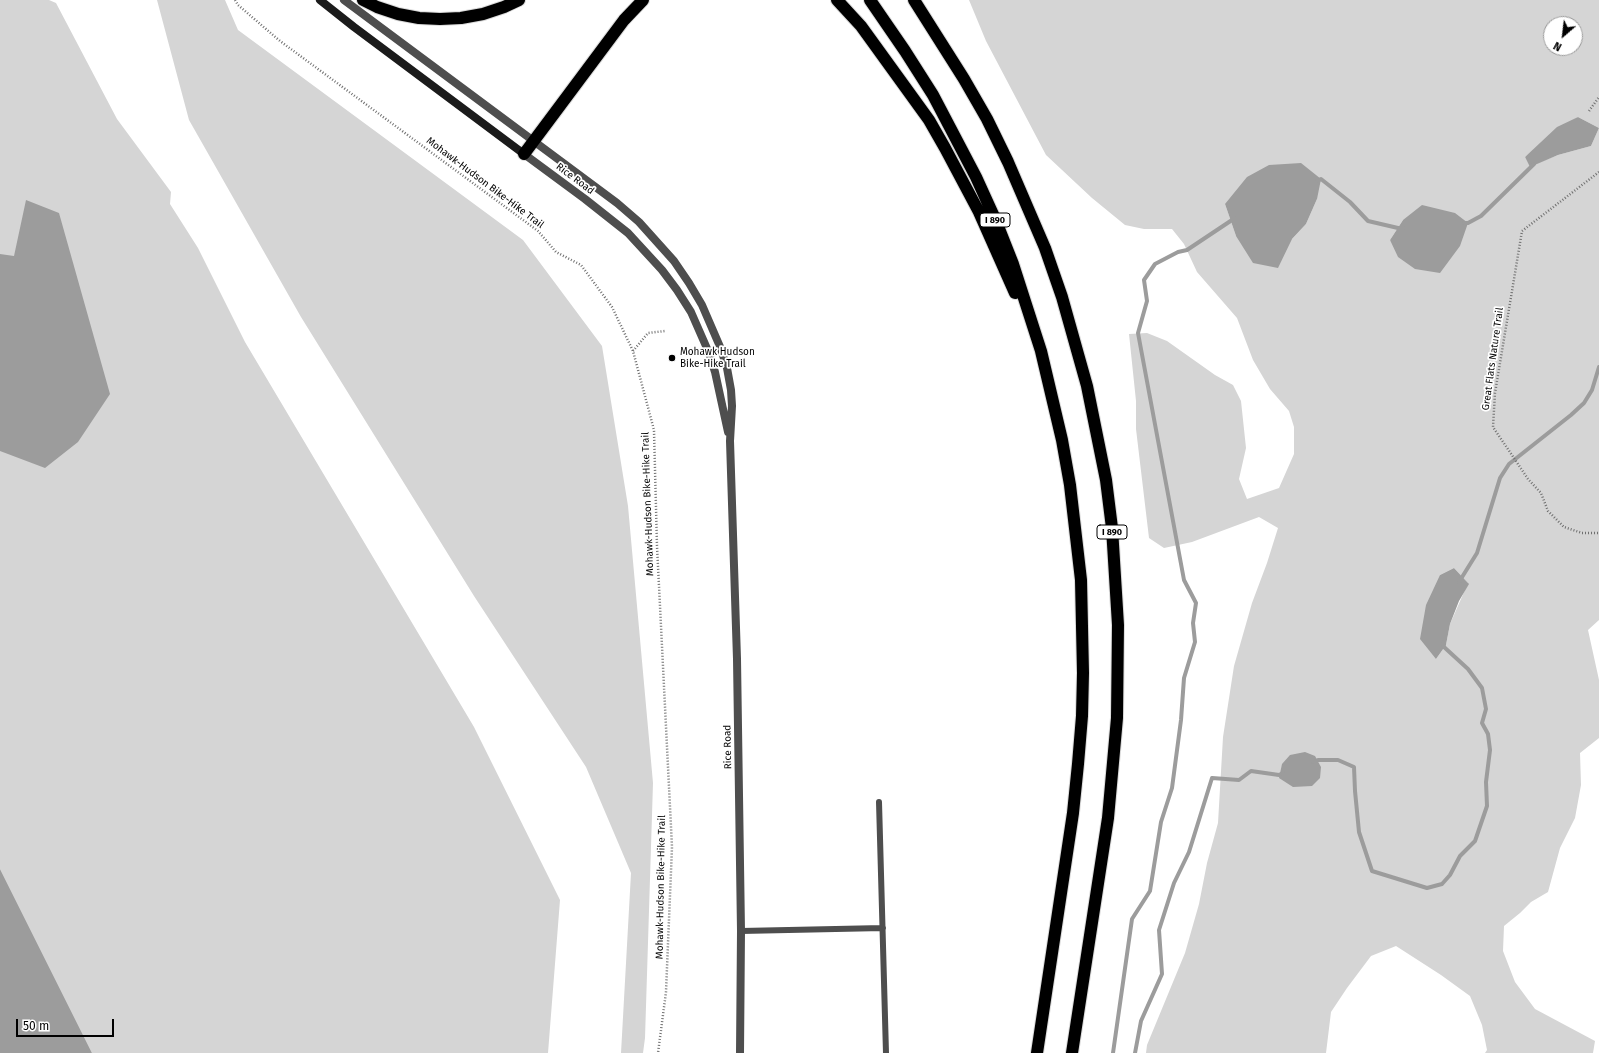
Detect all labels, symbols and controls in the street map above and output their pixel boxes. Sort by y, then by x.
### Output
north arrow [1543,16,1583,56]
text: N [1551,39,1564,54]
street label: Mohawk-Hudson Bike-Hike Trail [424,135,546,231]
street label: Rice Road [554,161,596,197]
road number: I 890 [980,213,1010,227]
street label: Great Flats Nature Trail [1480,307,1506,411]
place label: Mohawk Hudson Bike-Hike Trail [680,346,755,370]
marker: Mohawk Hudson Bike-Hike Trail [667,353,677,363]
street label: Mohawk-Hudson Bike-Hike Trail [639,432,657,576]
road number: I 890 [1097,525,1127,539]
street label: Rice Road [722,725,734,769]
street label: Mohawk-Hudson Bike-Hike Trail [654,815,668,959]
scale bar [18,1011,116,1037]
text: 50 m [23,1019,49,1033]

